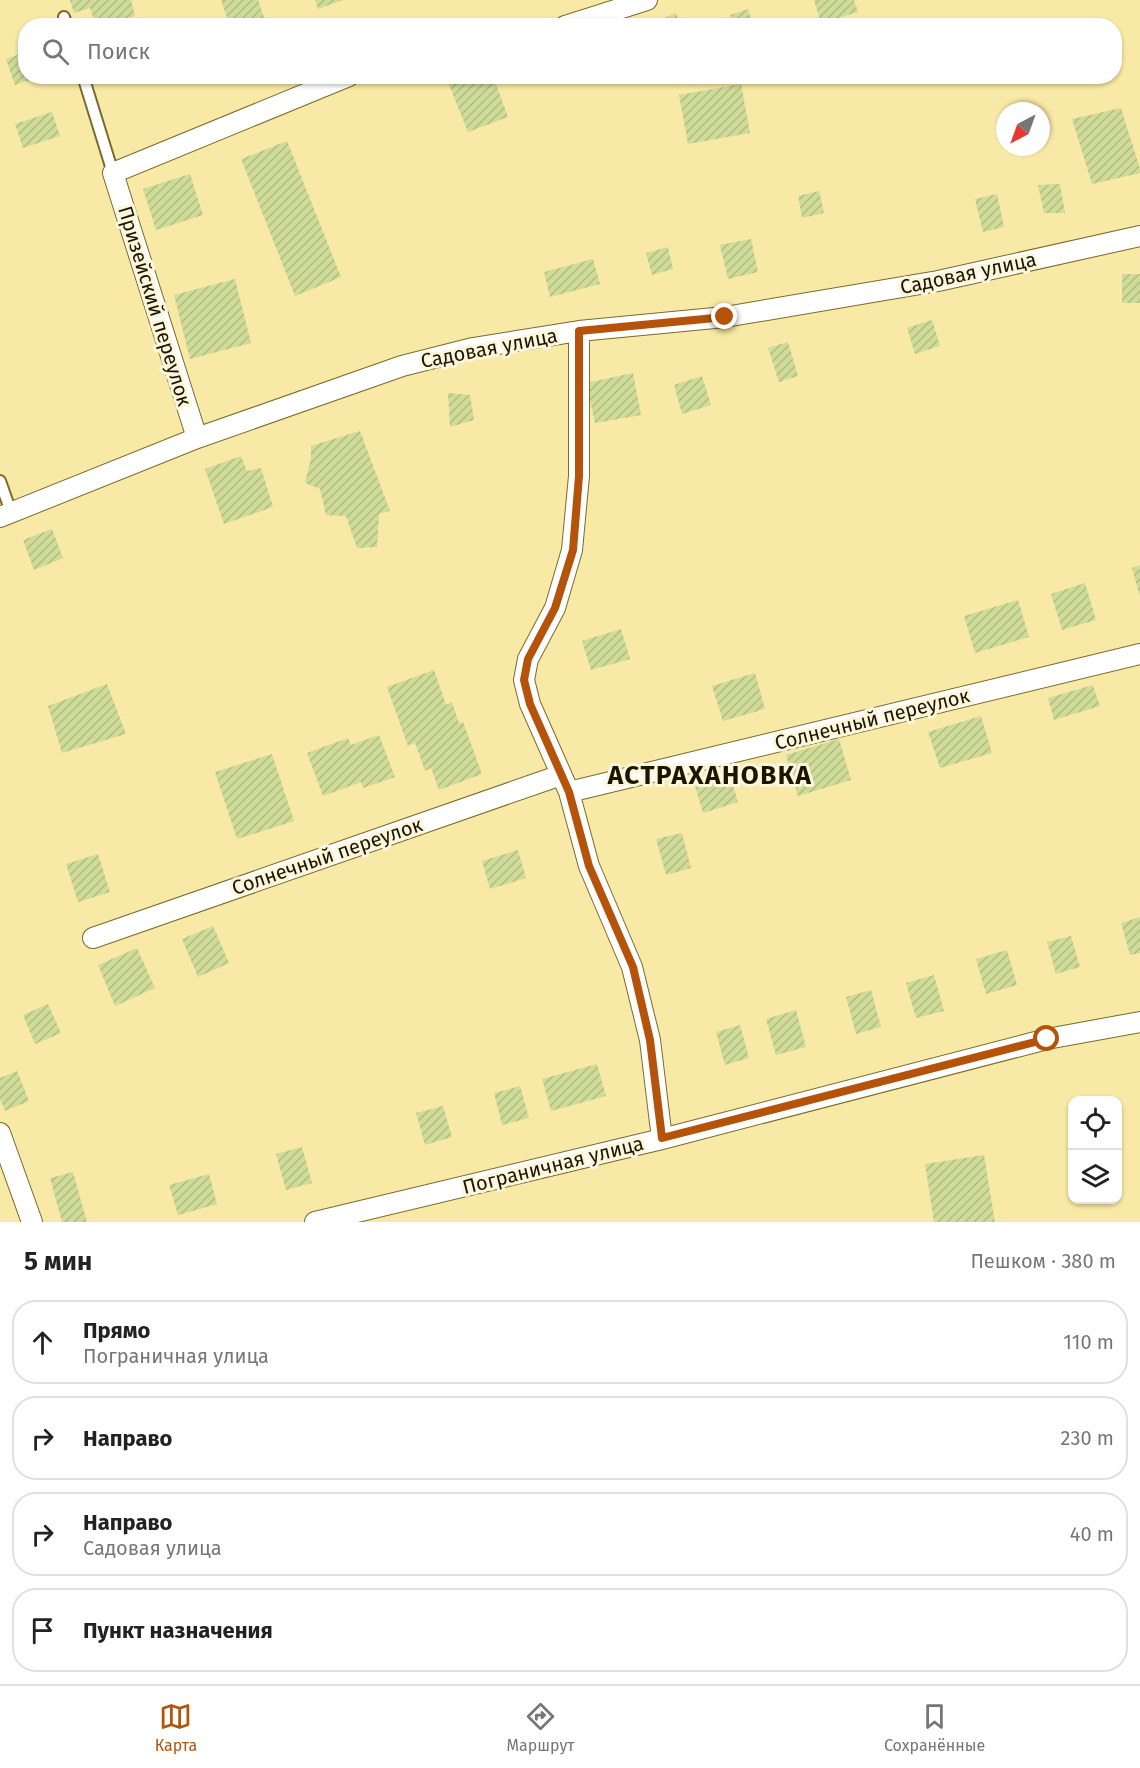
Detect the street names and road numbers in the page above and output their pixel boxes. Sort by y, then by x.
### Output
street label: Призейский переулок [113,203,197,410]
street label: Садовая улица [898,247,1038,299]
street label: Садовая улица [419,323,559,373]
street label: Солнечный переулок [772,683,973,755]
street label: Солнечный переулок [229,812,426,900]
street label: Пограничная улица [460,1131,646,1199]

